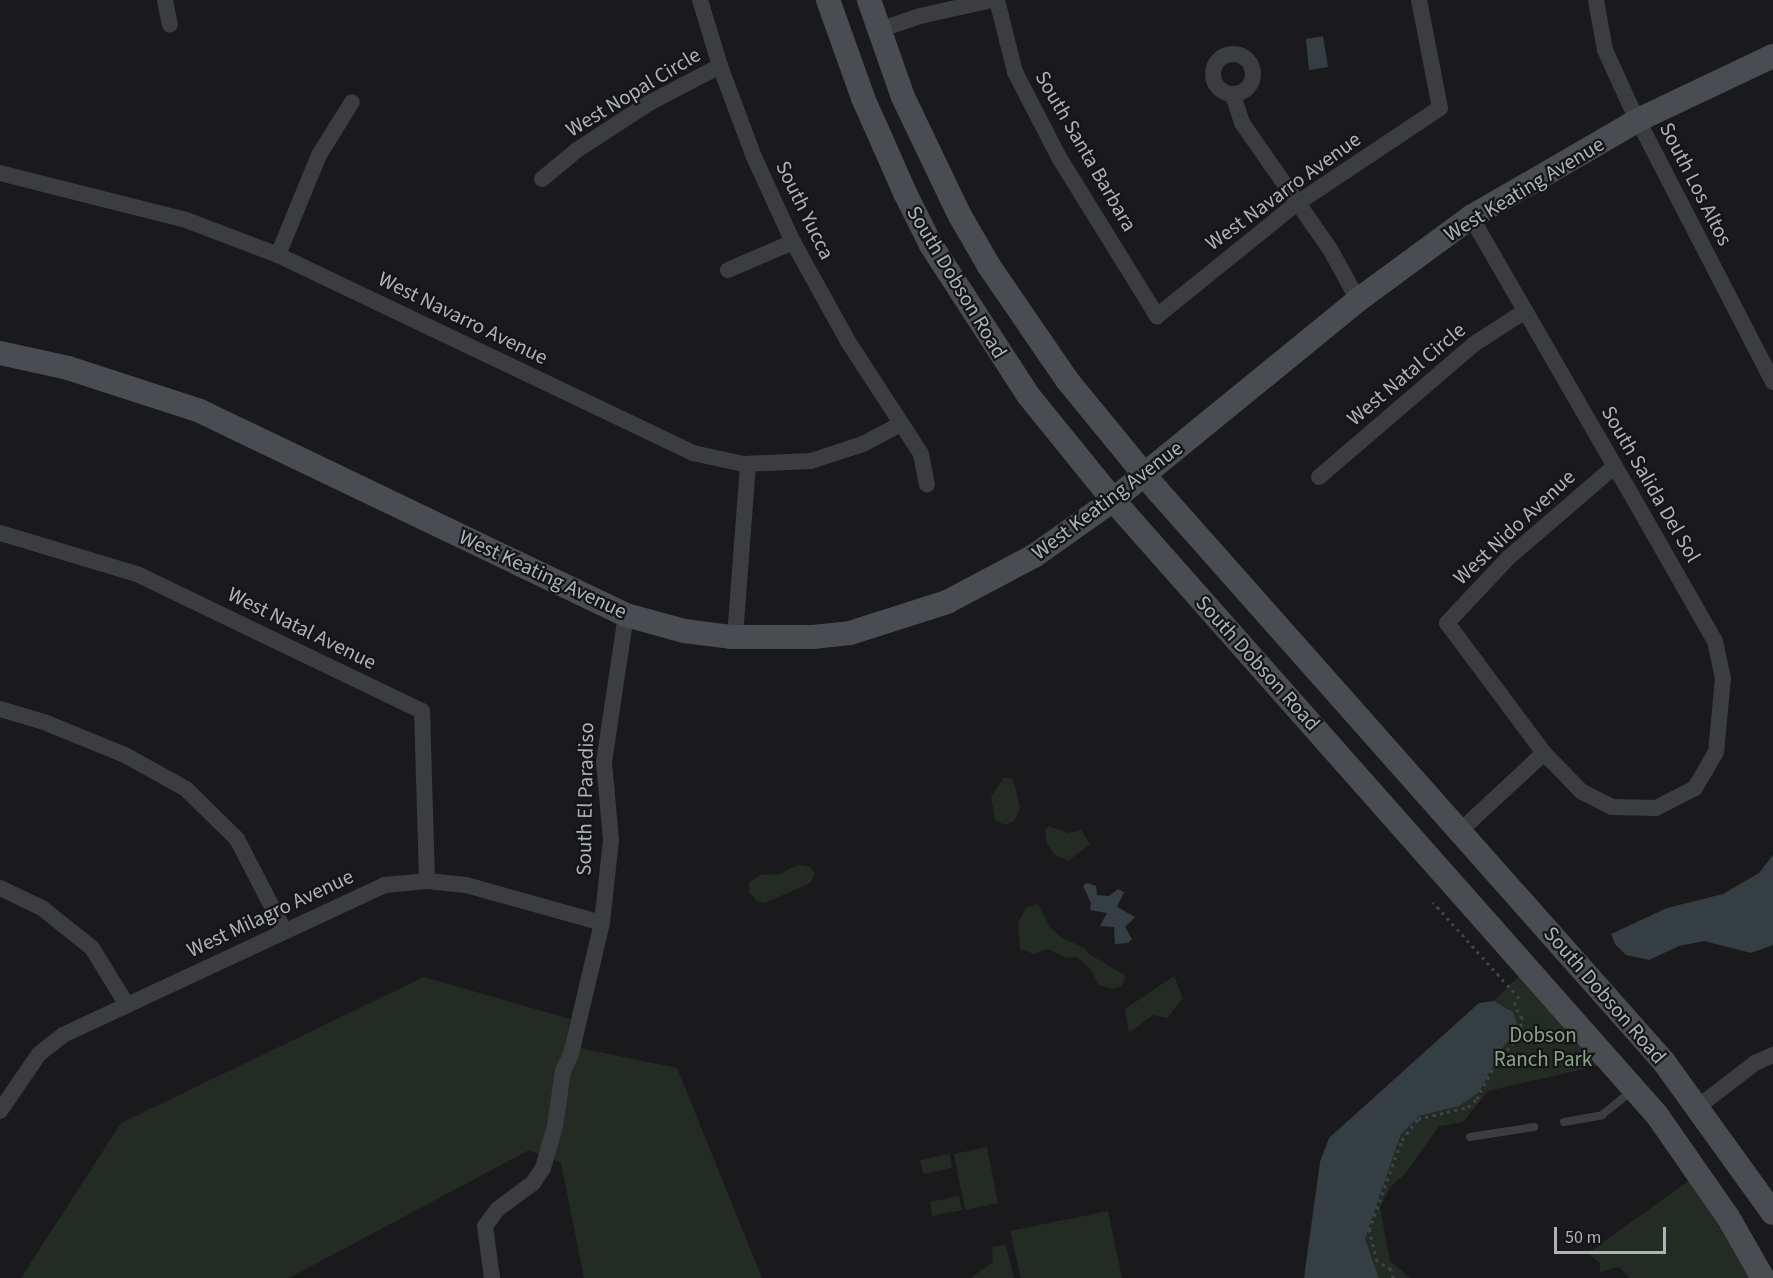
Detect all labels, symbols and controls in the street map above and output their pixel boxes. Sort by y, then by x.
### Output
street label: West Nopal Circle [561,42,705,142]
street label: South Santa Barbara [1030,66,1142,236]
street label: South Los Altos [1654,118,1738,250]
street label: West Navarro Avenue [1201,126,1365,256]
street label: West Keating Avenue [1439,131,1609,247]
street label: South Yucca [770,157,840,263]
street label: South Dobson Road [902,201,1012,363]
street label: West Navarro Avenue [374,266,552,370]
street label: West Natal Circle [1342,317,1470,431]
street label: South Salida Del Sol [1596,401,1706,567]
street label: West Keating Avenue [1027,435,1187,565]
street label: West Nido Avenue [1448,464,1580,590]
street label: West Keating Avenue [455,524,631,624]
street label: West Natal Avenue [224,581,380,675]
street label: South Dobson Road [1191,590,1325,736]
street label: South El Paradiso [571,722,599,876]
street label: West Milagro Avenue [183,863,357,963]
street label: South Dobson Road [1539,921,1671,1069]
park label: Dobson Ranch Park [1494,1022,1592,1072]
scale bar [1557,1215,1670,1253]
text: 50 m [1565,1225,1601,1250]

